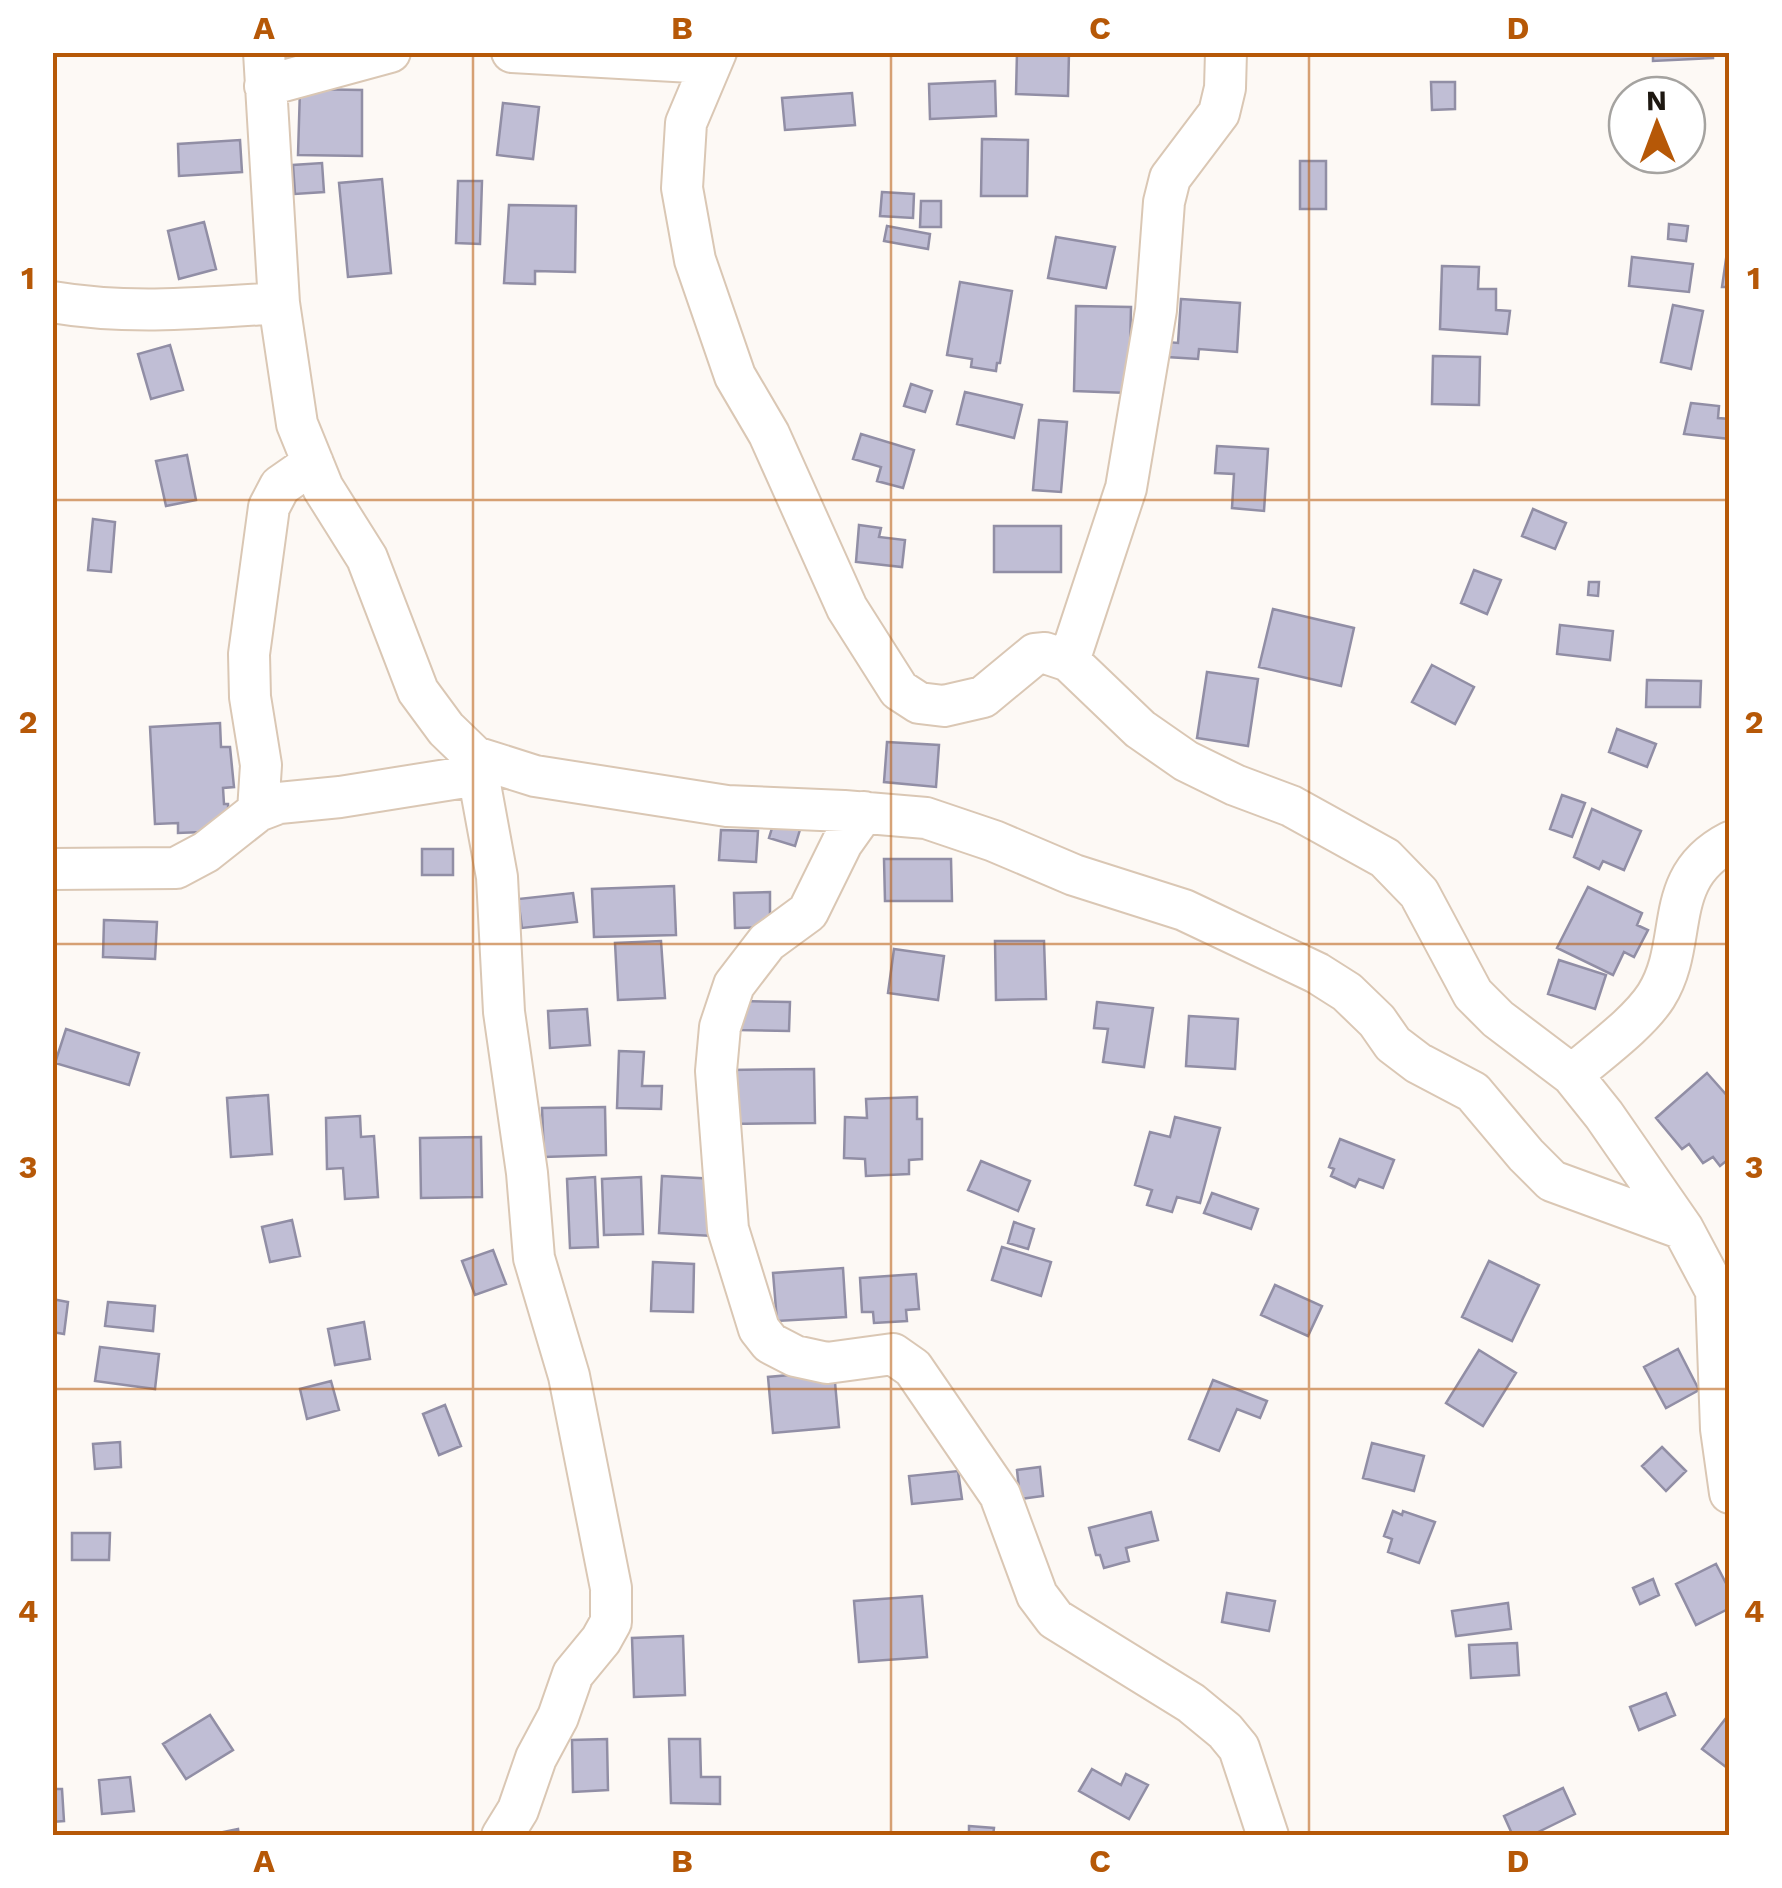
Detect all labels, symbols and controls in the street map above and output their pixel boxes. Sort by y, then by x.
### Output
text: A [253,9,275,47]
text: B [671,9,693,47]
text: C [1089,9,1111,47]
text: D [1507,9,1529,47]
north arrow [1607,75,1707,175]
text: N [1646,84,1667,117]
text: 1 [21,259,35,297]
text: 1 [1747,259,1761,297]
text: 2 [18,703,38,741]
text: 2 [1744,703,1764,741]
text: 3 [19,1148,37,1186]
text: 3 [1745,1148,1763,1186]
text: 4 [18,1592,38,1630]
text: 4 [1744,1592,1764,1630]
text: A [253,1842,275,1880]
text: B [671,1842,693,1880]
text: C [1089,1842,1111,1880]
text: D [1507,1842,1529,1880]

